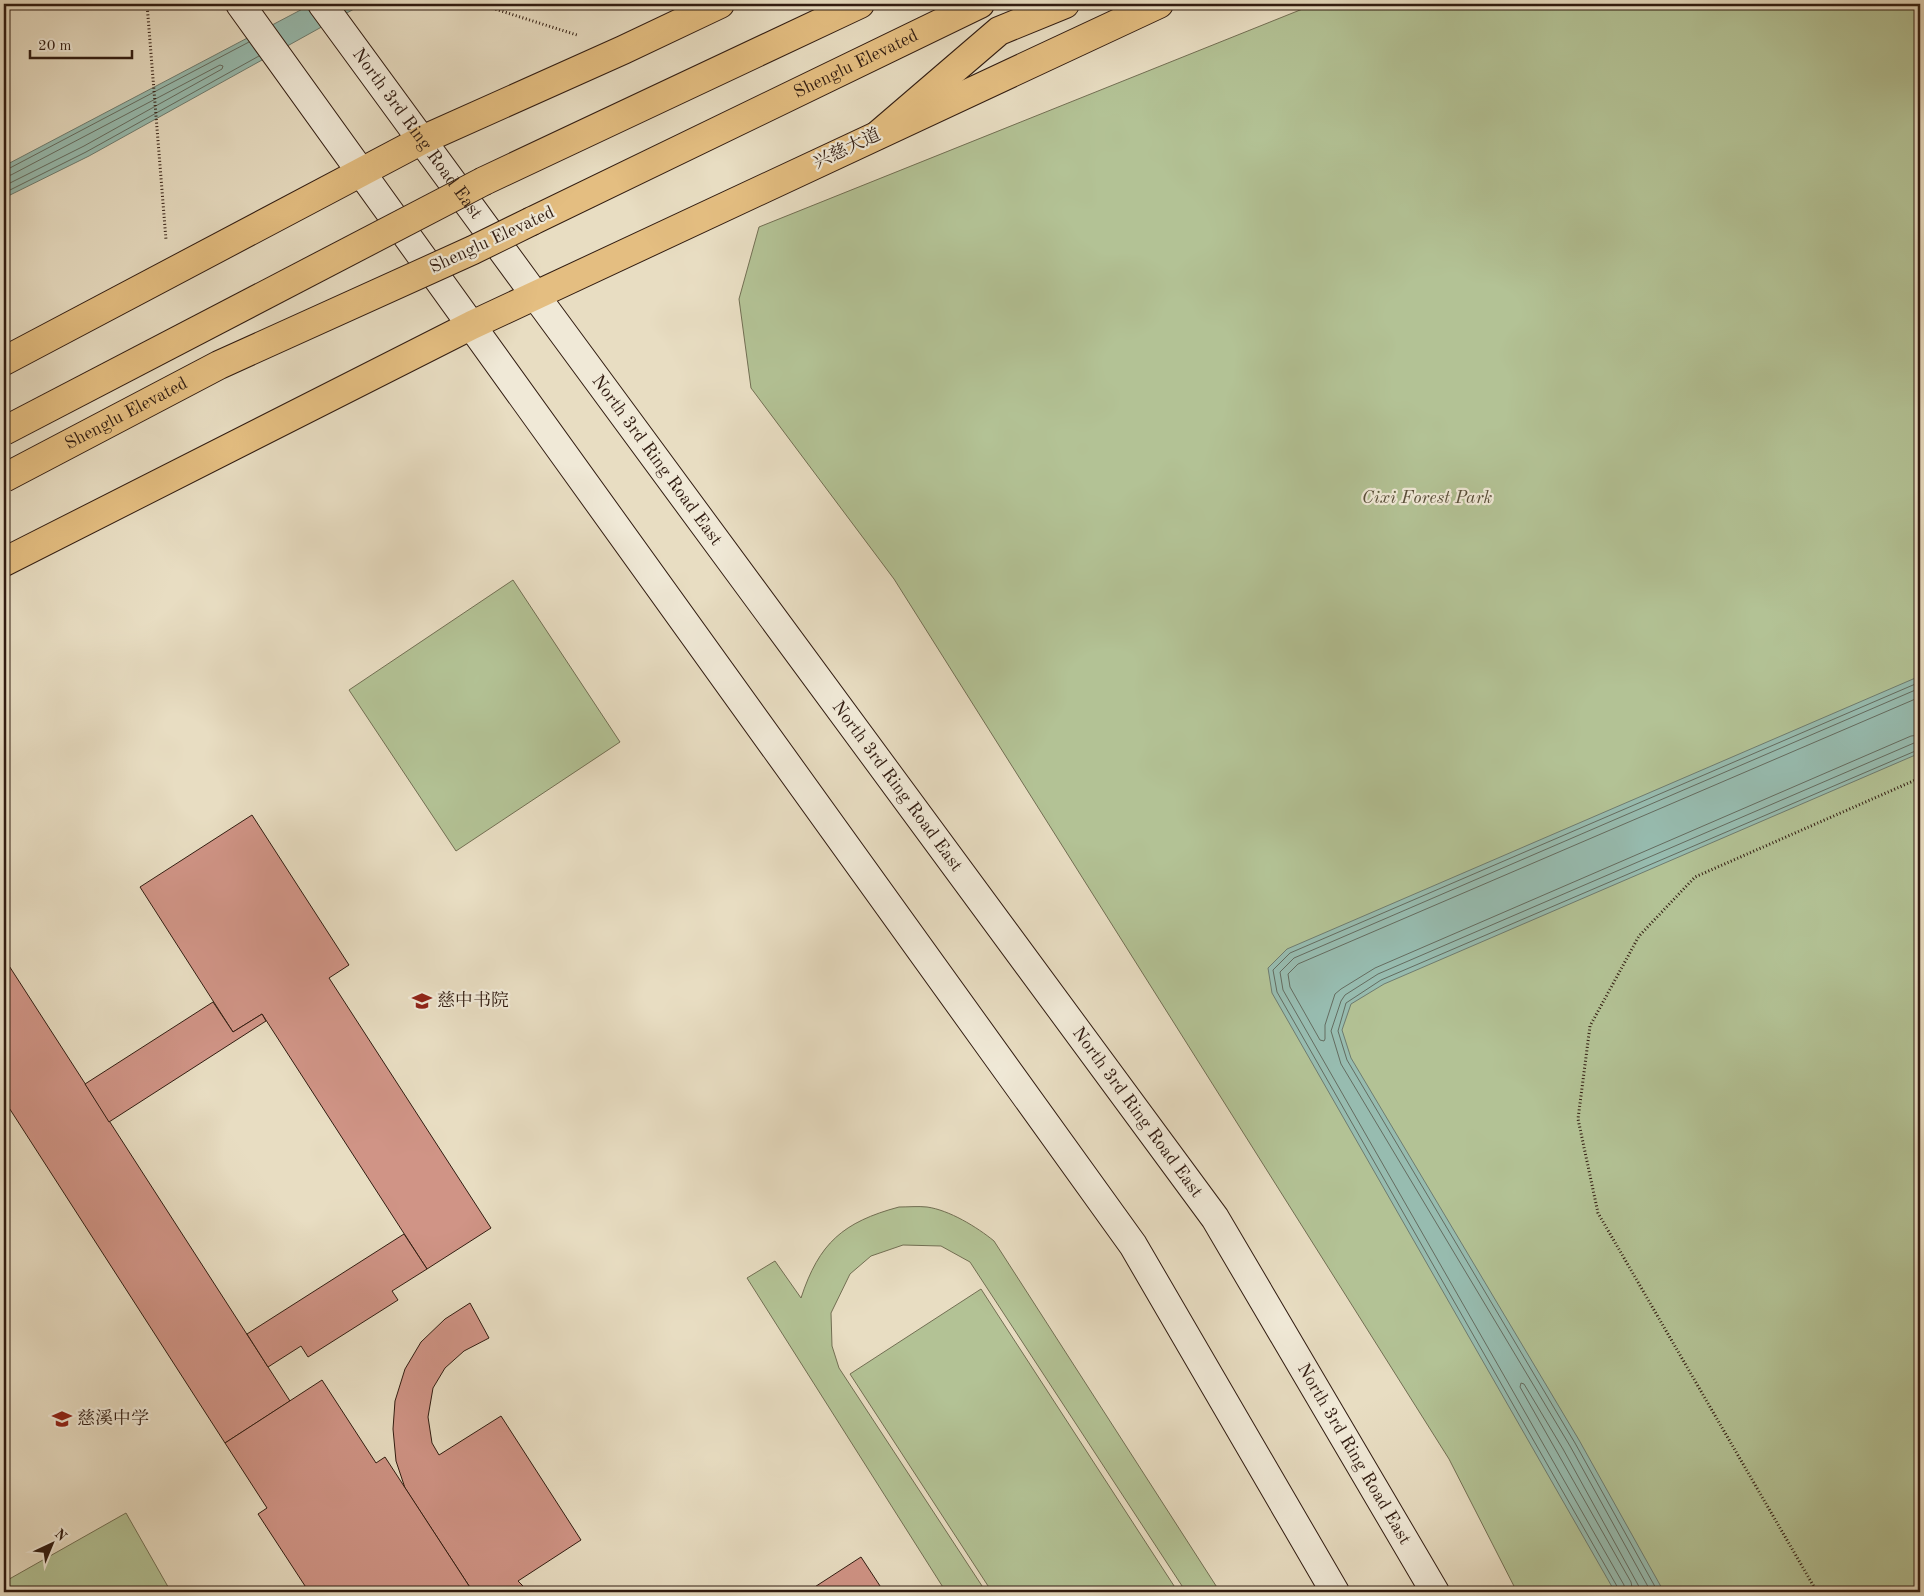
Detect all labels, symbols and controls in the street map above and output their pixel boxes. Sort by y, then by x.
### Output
street label: Shenglu Elevated [791,26,921,102]
scale bar [30,28,132,60]
text: 20 m [38,39,72,54]
street label: North 3rd Ring Road East [349,45,485,223]
street label: 兴慈大道 [810,124,883,172]
street label: Shenglu Elevated [427,203,557,277]
street label: North 3rd Ring Road East [588,372,725,549]
street label: Shenglu Elevated [62,374,190,453]
park label: Cixi Forest Park [1362,489,1492,507]
street label: North 3rd Ring Road East [829,698,966,875]
school or university icon: 慈中书院 [411,990,433,1012]
place label: 慈中书院 [437,990,509,1010]
street label: North 3rd Ring Road East [1069,1024,1206,1201]
street label: North 3rd Ring Road East [1294,1361,1414,1548]
school or university icon: 慈溪中学 [51,1408,73,1430]
place label: 慈溪中学 [77,1408,149,1428]
north arrow [28,1518,78,1568]
text: N [52,1527,69,1544]

